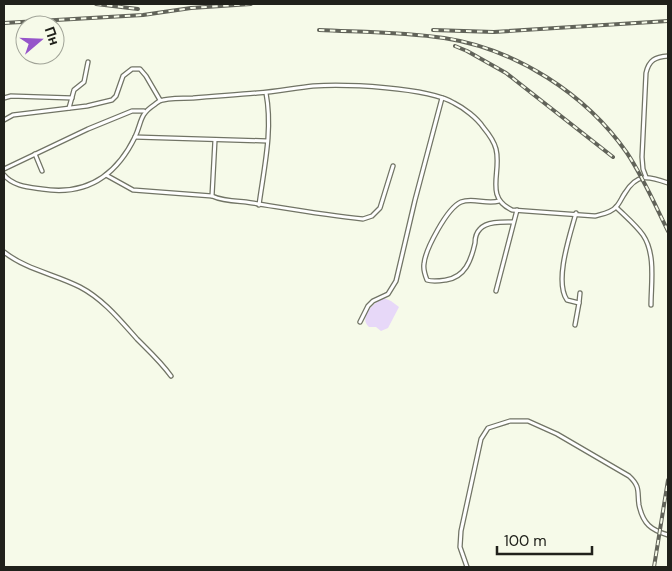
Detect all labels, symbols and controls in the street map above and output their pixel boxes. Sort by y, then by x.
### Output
north arrow [15,15,65,65]
text: Пн [41,24,64,47]
scale bar [497,524,592,556]
text: 100 m [504,531,547,551]

